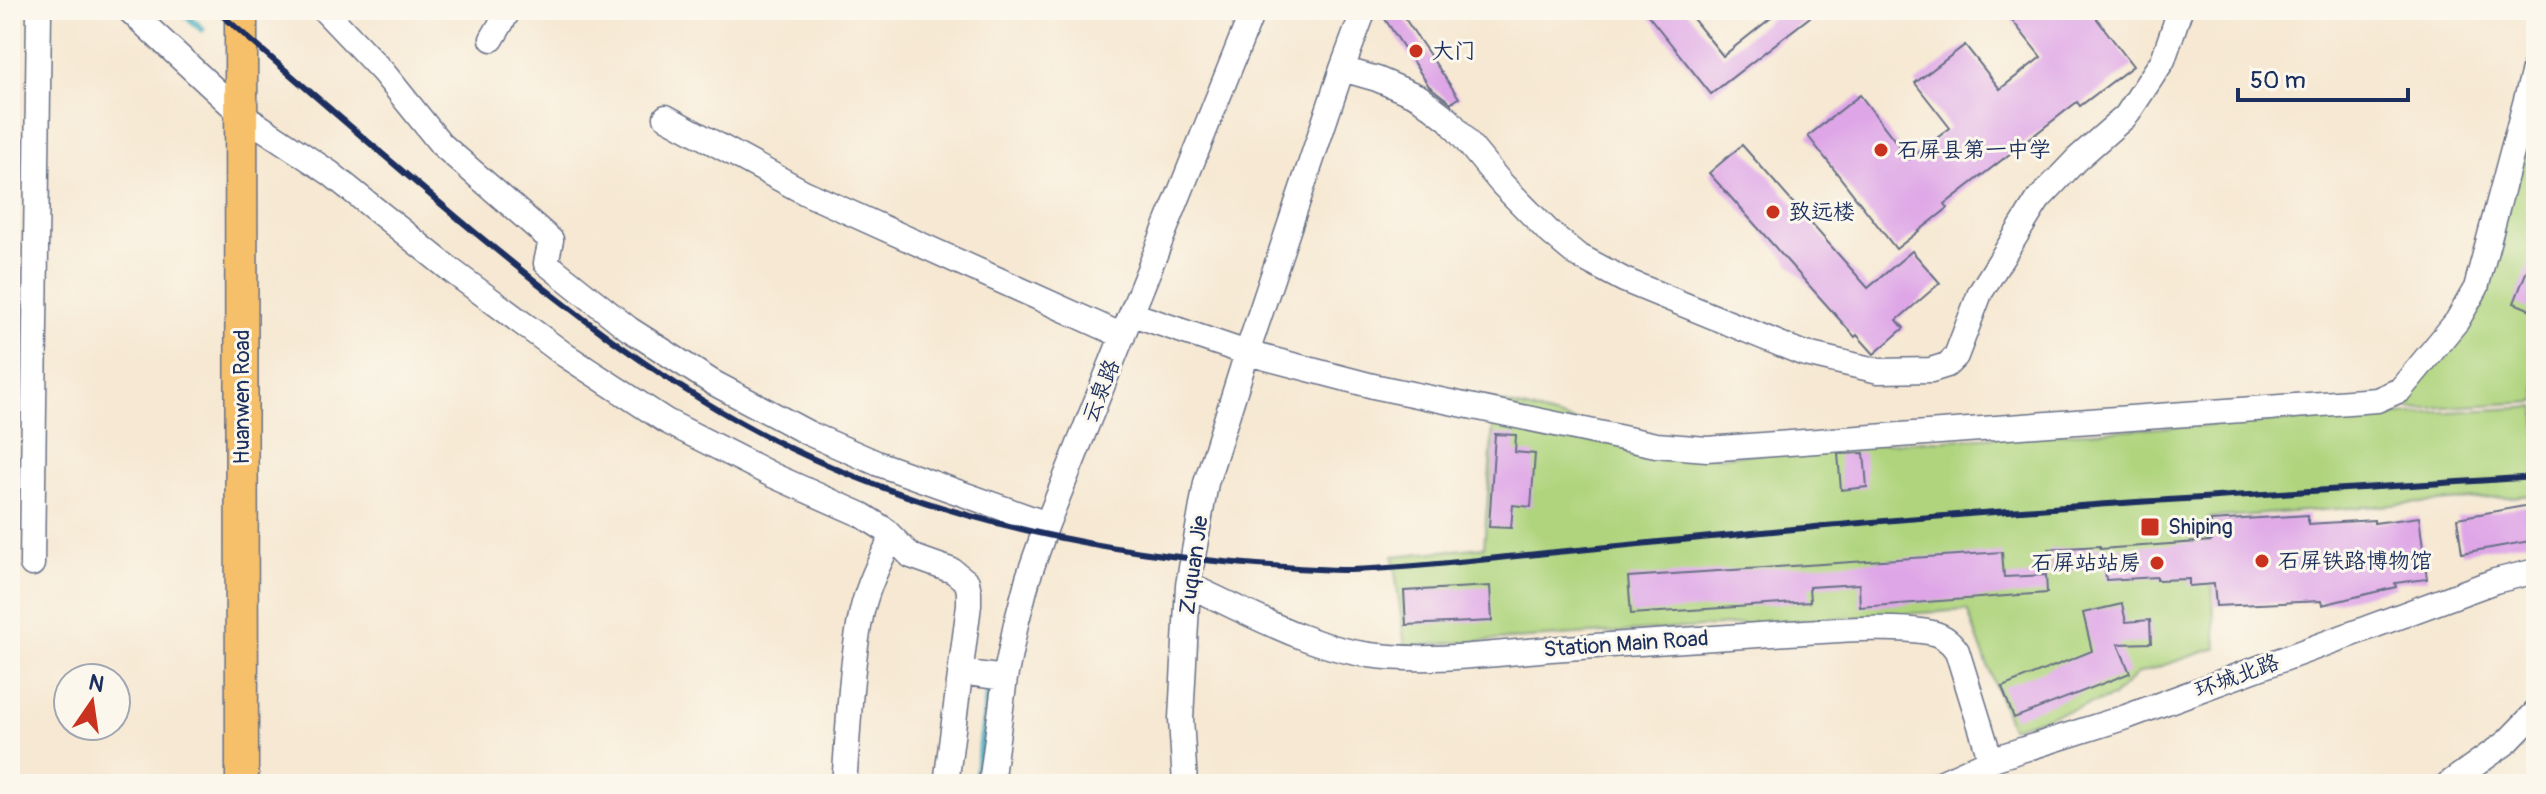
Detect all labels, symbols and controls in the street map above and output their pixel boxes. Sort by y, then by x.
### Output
place label: 大门 [1432,37,1476,65]
marker: 大门 [1407,42,1425,60]
scale bar [2238,52,2408,102]
text: 50 m [2250,66,2306,95]
place label: 石屏县第一中学 [1897,136,2051,164]
marker: 石屏县第一中学 [1872,141,1890,159]
place label: 致远楼 [1789,198,1855,226]
marker: 致远楼 [1764,203,1782,221]
street label: Huanwen Road [228,329,256,465]
street label: 云泉路 [1076,355,1126,427]
place label: Shiping [2168,513,2233,541]
street label: Zuquan Jie [1173,514,1215,616]
marker: Shiping [2139,516,2161,538]
place label: 石屏铁路博物馆 [2278,547,2432,575]
place label: 石屏站站房 [2031,549,2141,577]
marker: 石屏铁路博物馆 [2253,552,2271,570]
marker: 石屏站站房 [2148,554,2166,572]
street label: Station Main Road [1543,624,1709,664]
street label: 环城北路 [2191,648,2283,704]
north arrow [52,662,132,742]
text: N [86,668,107,699]

